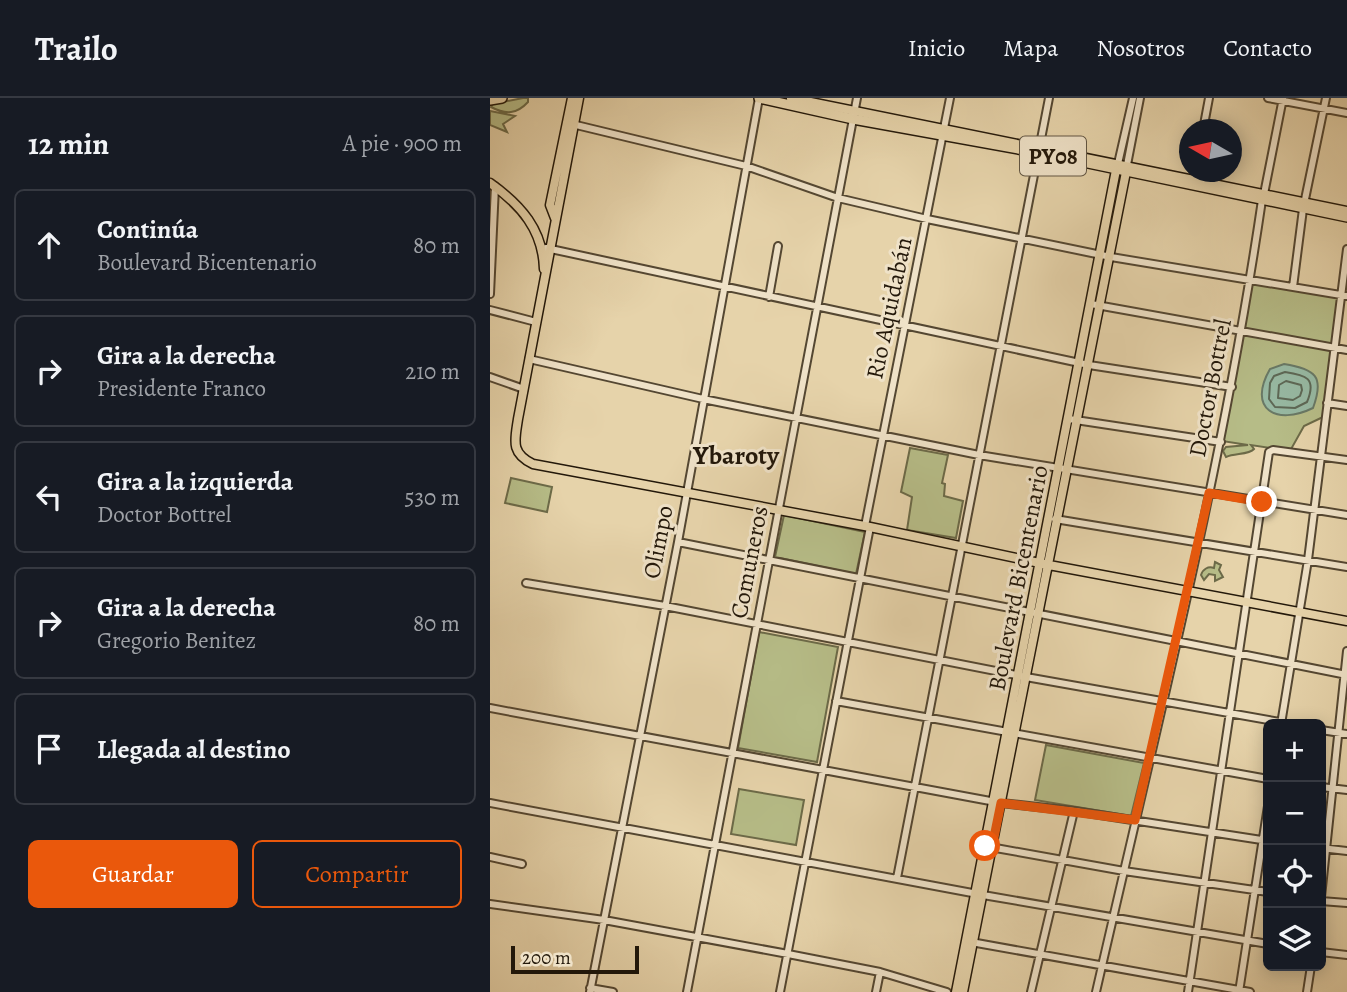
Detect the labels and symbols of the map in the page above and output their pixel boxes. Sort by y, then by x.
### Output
north arrow [1179,119,1242,182]
road number: PY08 [1020,137,1086,176]
street label: Rio Aquidabán [858,234,920,382]
street label: Doctor Bottrel [1181,316,1239,460]
district label: Ybaroty [692,438,780,473]
street label: Boulevard Bicentenario [980,462,1056,694]
route end [1246,486,1277,517]
street label: Olimpo [635,503,681,581]
street label: Comuneros [722,503,776,621]
route start [969,830,1000,861]
scale bar [511,943,639,975]

